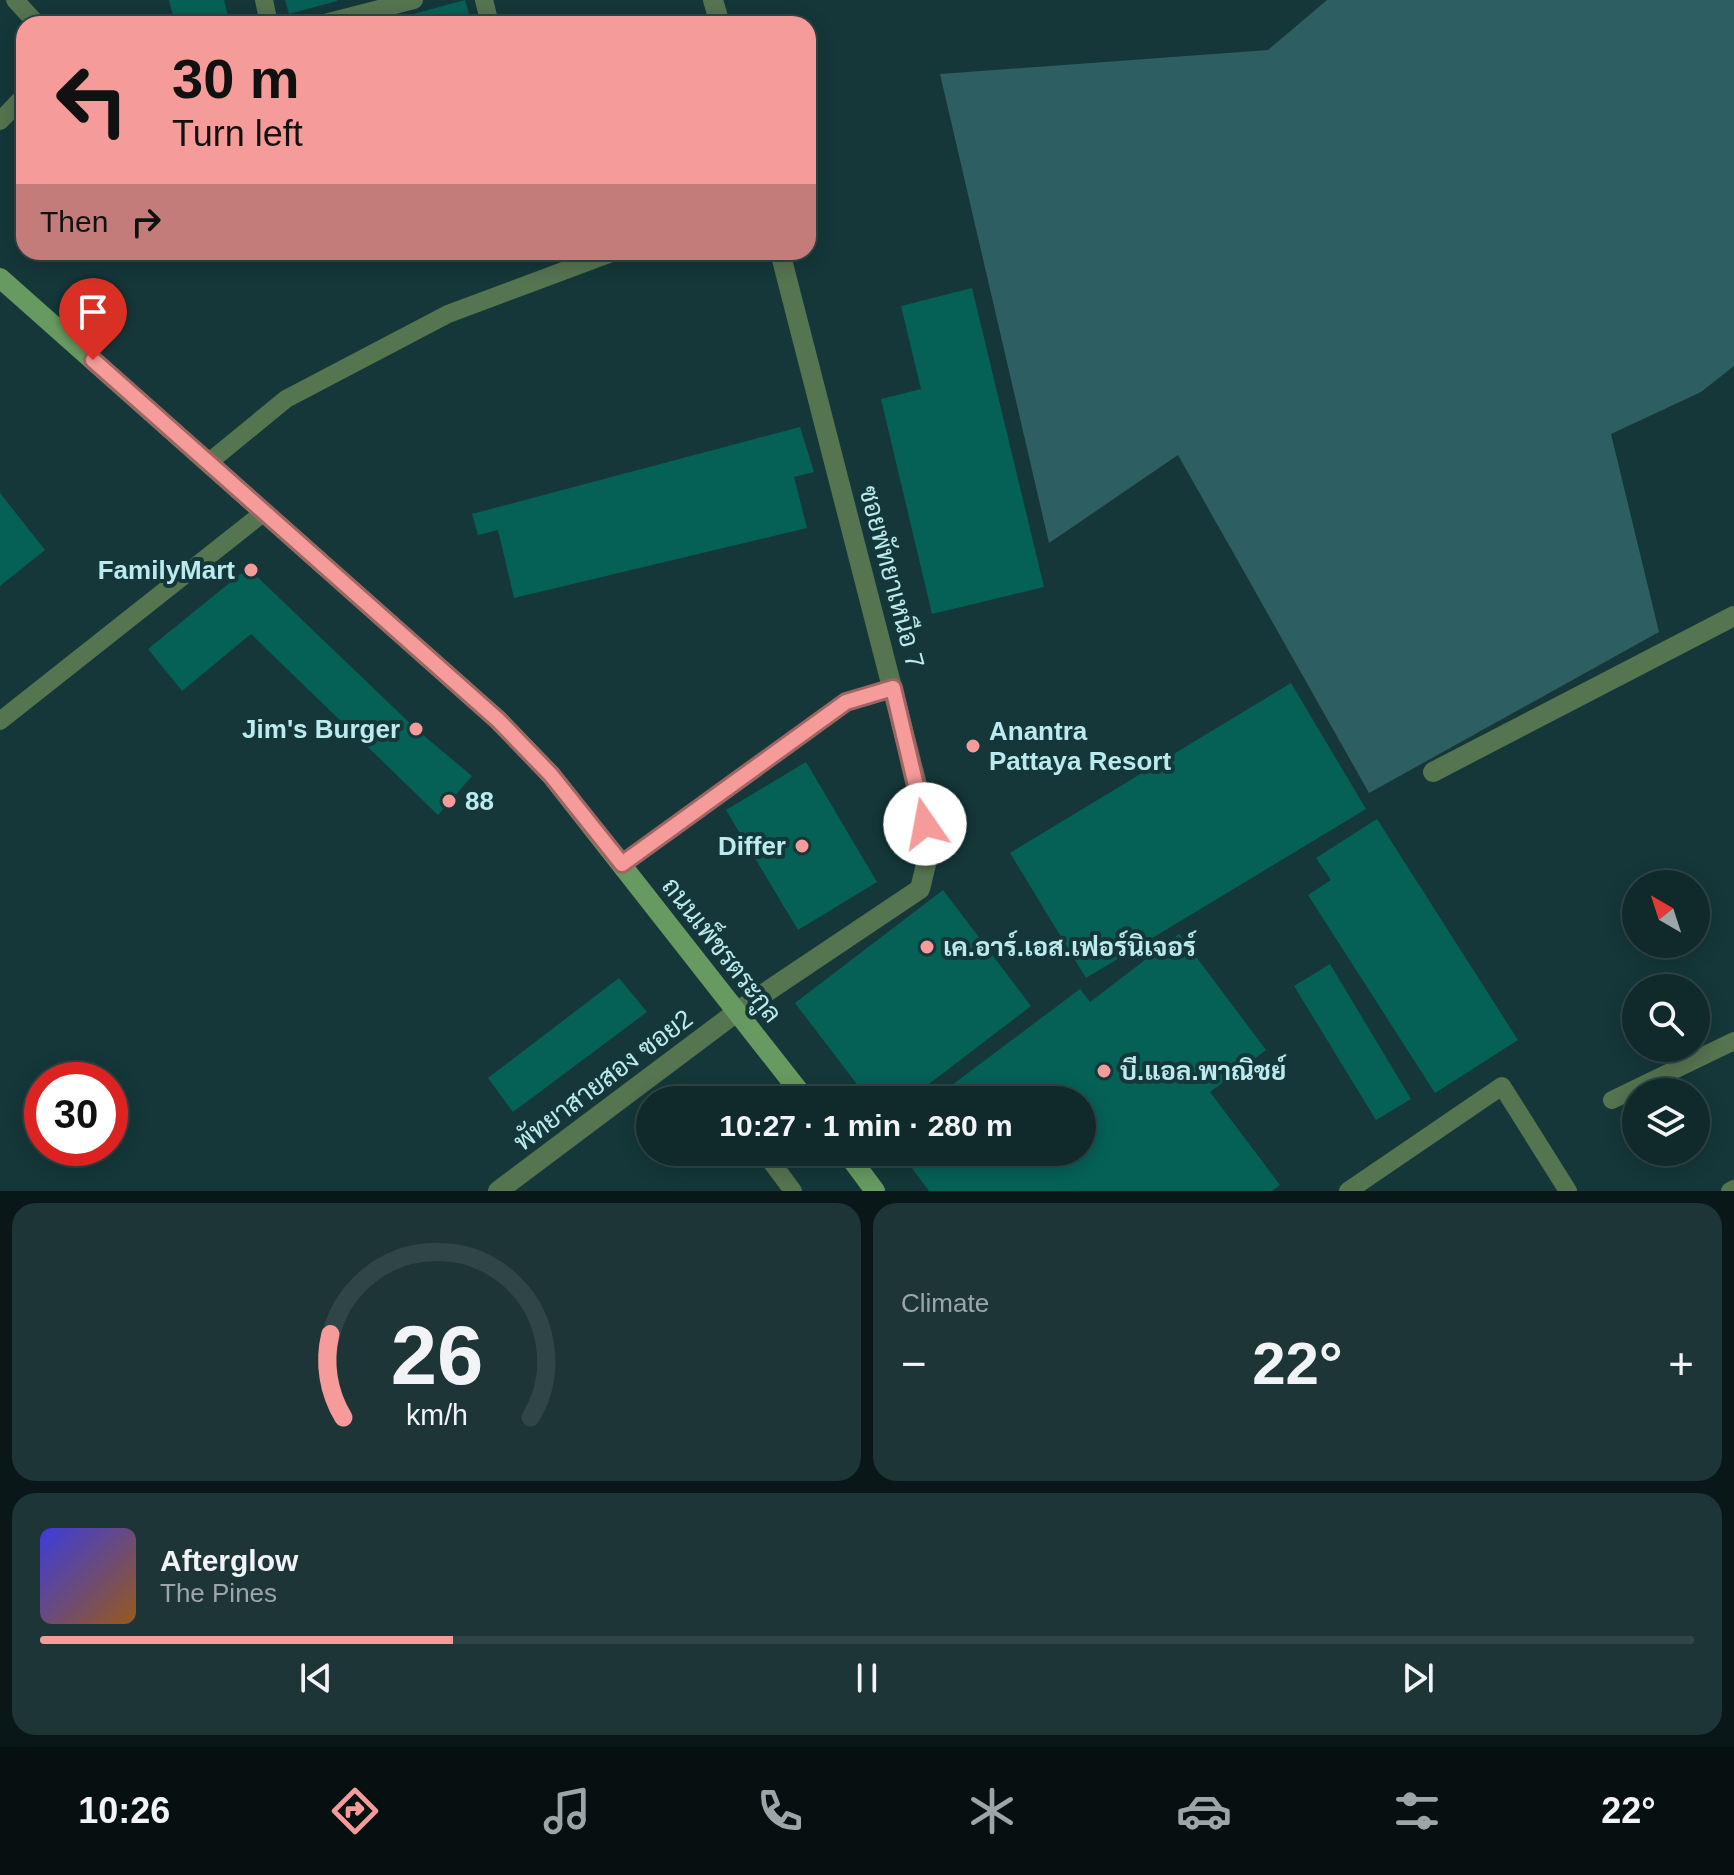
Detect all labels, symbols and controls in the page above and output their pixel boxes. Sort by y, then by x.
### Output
text: 30 m [172,47,300,110]
icon: left [40,48,144,152]
text: Turn left [172,113,303,154]
icon: right [124,200,168,244]
text: Then [40,205,108,238]
pin [59,278,127,360]
icon: arrive [71,290,115,334]
street label: ซอยพัทยาเหนือ 7 [853,482,932,671]
place label: FamilyMart [98,555,235,585]
marker: FamilyMart [242,561,260,579]
place label: Jim's Burger [242,714,400,744]
place label: Anantra Pattaya Resort [989,716,1171,776]
marker: Jim's Burger [407,720,425,738]
marker: Anantra Pattaya Resort [964,737,982,755]
position arrow [883,782,967,866]
place label: 88 [465,786,494,816]
marker: 88 [440,792,458,810]
place label: Differ [718,831,786,861]
marker: Differ [793,837,811,855]
street label: ถนนเพ็ชรตระกูล [654,870,790,1030]
north arrow [1622,870,1710,958]
map controls [1622,870,1710,1166]
place label: เค.อาร์.เอส.เฟอร์นิเจอร์ [943,930,1198,962]
marker: เค.อาร์.เอส.เฟอร์นิเจอร์ [918,938,936,956]
button: search [1622,974,1710,1062]
street label: พัทยาสายสอง ซอย2 [507,1002,698,1157]
place label: บี.แอล.พาณิชย์ [1120,1054,1287,1086]
speed limit sign: 30 [24,1062,128,1166]
marker: บี.แอล.พาณิชย์ [1095,1062,1113,1080]
button: layers [1622,1078,1710,1166]
text: 10:27 · 1 min · 280 m [719,1109,1013,1142]
text: Climate [901,1288,989,1318]
text: 26 [390,1309,483,1402]
text: 22° [1252,1330,1343,1397]
text: − [901,1339,927,1388]
text: + [1668,1339,1694,1388]
text: km/h [406,1399,467,1431]
text: Afterglow [160,1544,298,1577]
text: The Pines [160,1578,277,1608]
icon: previous [294,1656,338,1700]
icon: pause [845,1656,889,1700]
icon: next [1396,1656,1440,1700]
icon: directions [327,1783,383,1839]
icon: music [539,1783,595,1839]
icon: phone [752,1783,808,1839]
icon: climate [964,1783,1020,1839]
icon: car [1176,1783,1232,1839]
icon: filters [1389,1783,1445,1839]
text: 10:26 [78,1790,170,1831]
text: 22° [1601,1790,1656,1831]

